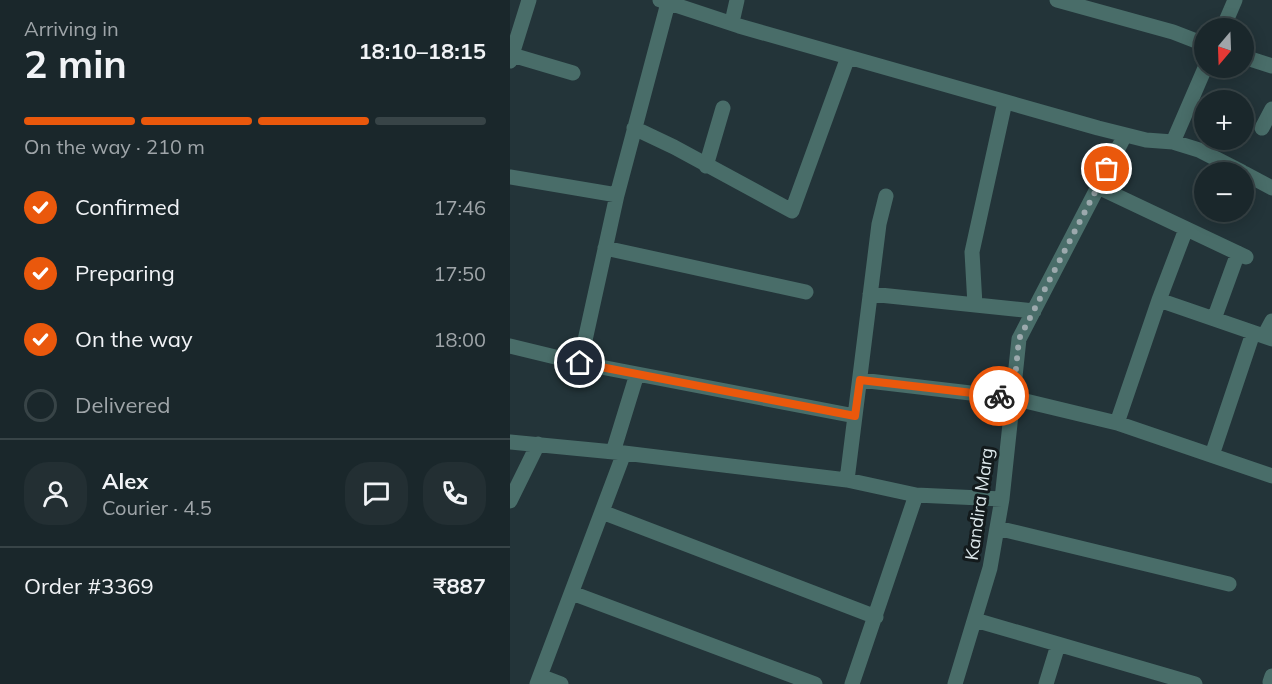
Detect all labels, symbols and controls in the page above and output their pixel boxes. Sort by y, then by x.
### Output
text: Arriving in [24,16,119,41]
north arrow [1194,18,1254,78]
map controls [1194,18,1254,222]
text: 18:10–18:15 [358,37,486,65]
text: 2 min [24,39,127,88]
button: + [1194,90,1254,150]
text: On the way · 210 m [24,134,205,159]
pin [1081,143,1132,194]
icon: bag [1090,152,1123,185]
button: − [1194,162,1254,222]
icon: check [24,191,57,224]
text: Confirmed [75,193,180,221]
text: 17:46 [433,195,486,220]
icon: check [24,257,57,290]
text: Preparing [75,259,175,287]
text: 17:50 [433,261,486,286]
icon: check [24,323,57,356]
text: On the way [75,325,193,353]
text: 18:00 [433,327,486,352]
pin [554,337,605,388]
icon: home [563,346,596,379]
courier [969,366,1029,426]
icon: bike [983,380,1016,413]
text: Delivered [75,391,170,419]
street label: Kandira Marg [960,446,998,562]
button: person [24,462,87,525]
button: chat [345,462,408,525]
button: phone [423,462,486,525]
text: Alex [102,467,148,495]
text: Courier · 4.5 [102,495,212,520]
text: Order #3369 [24,572,154,600]
text: ₹887 [433,572,486,600]

